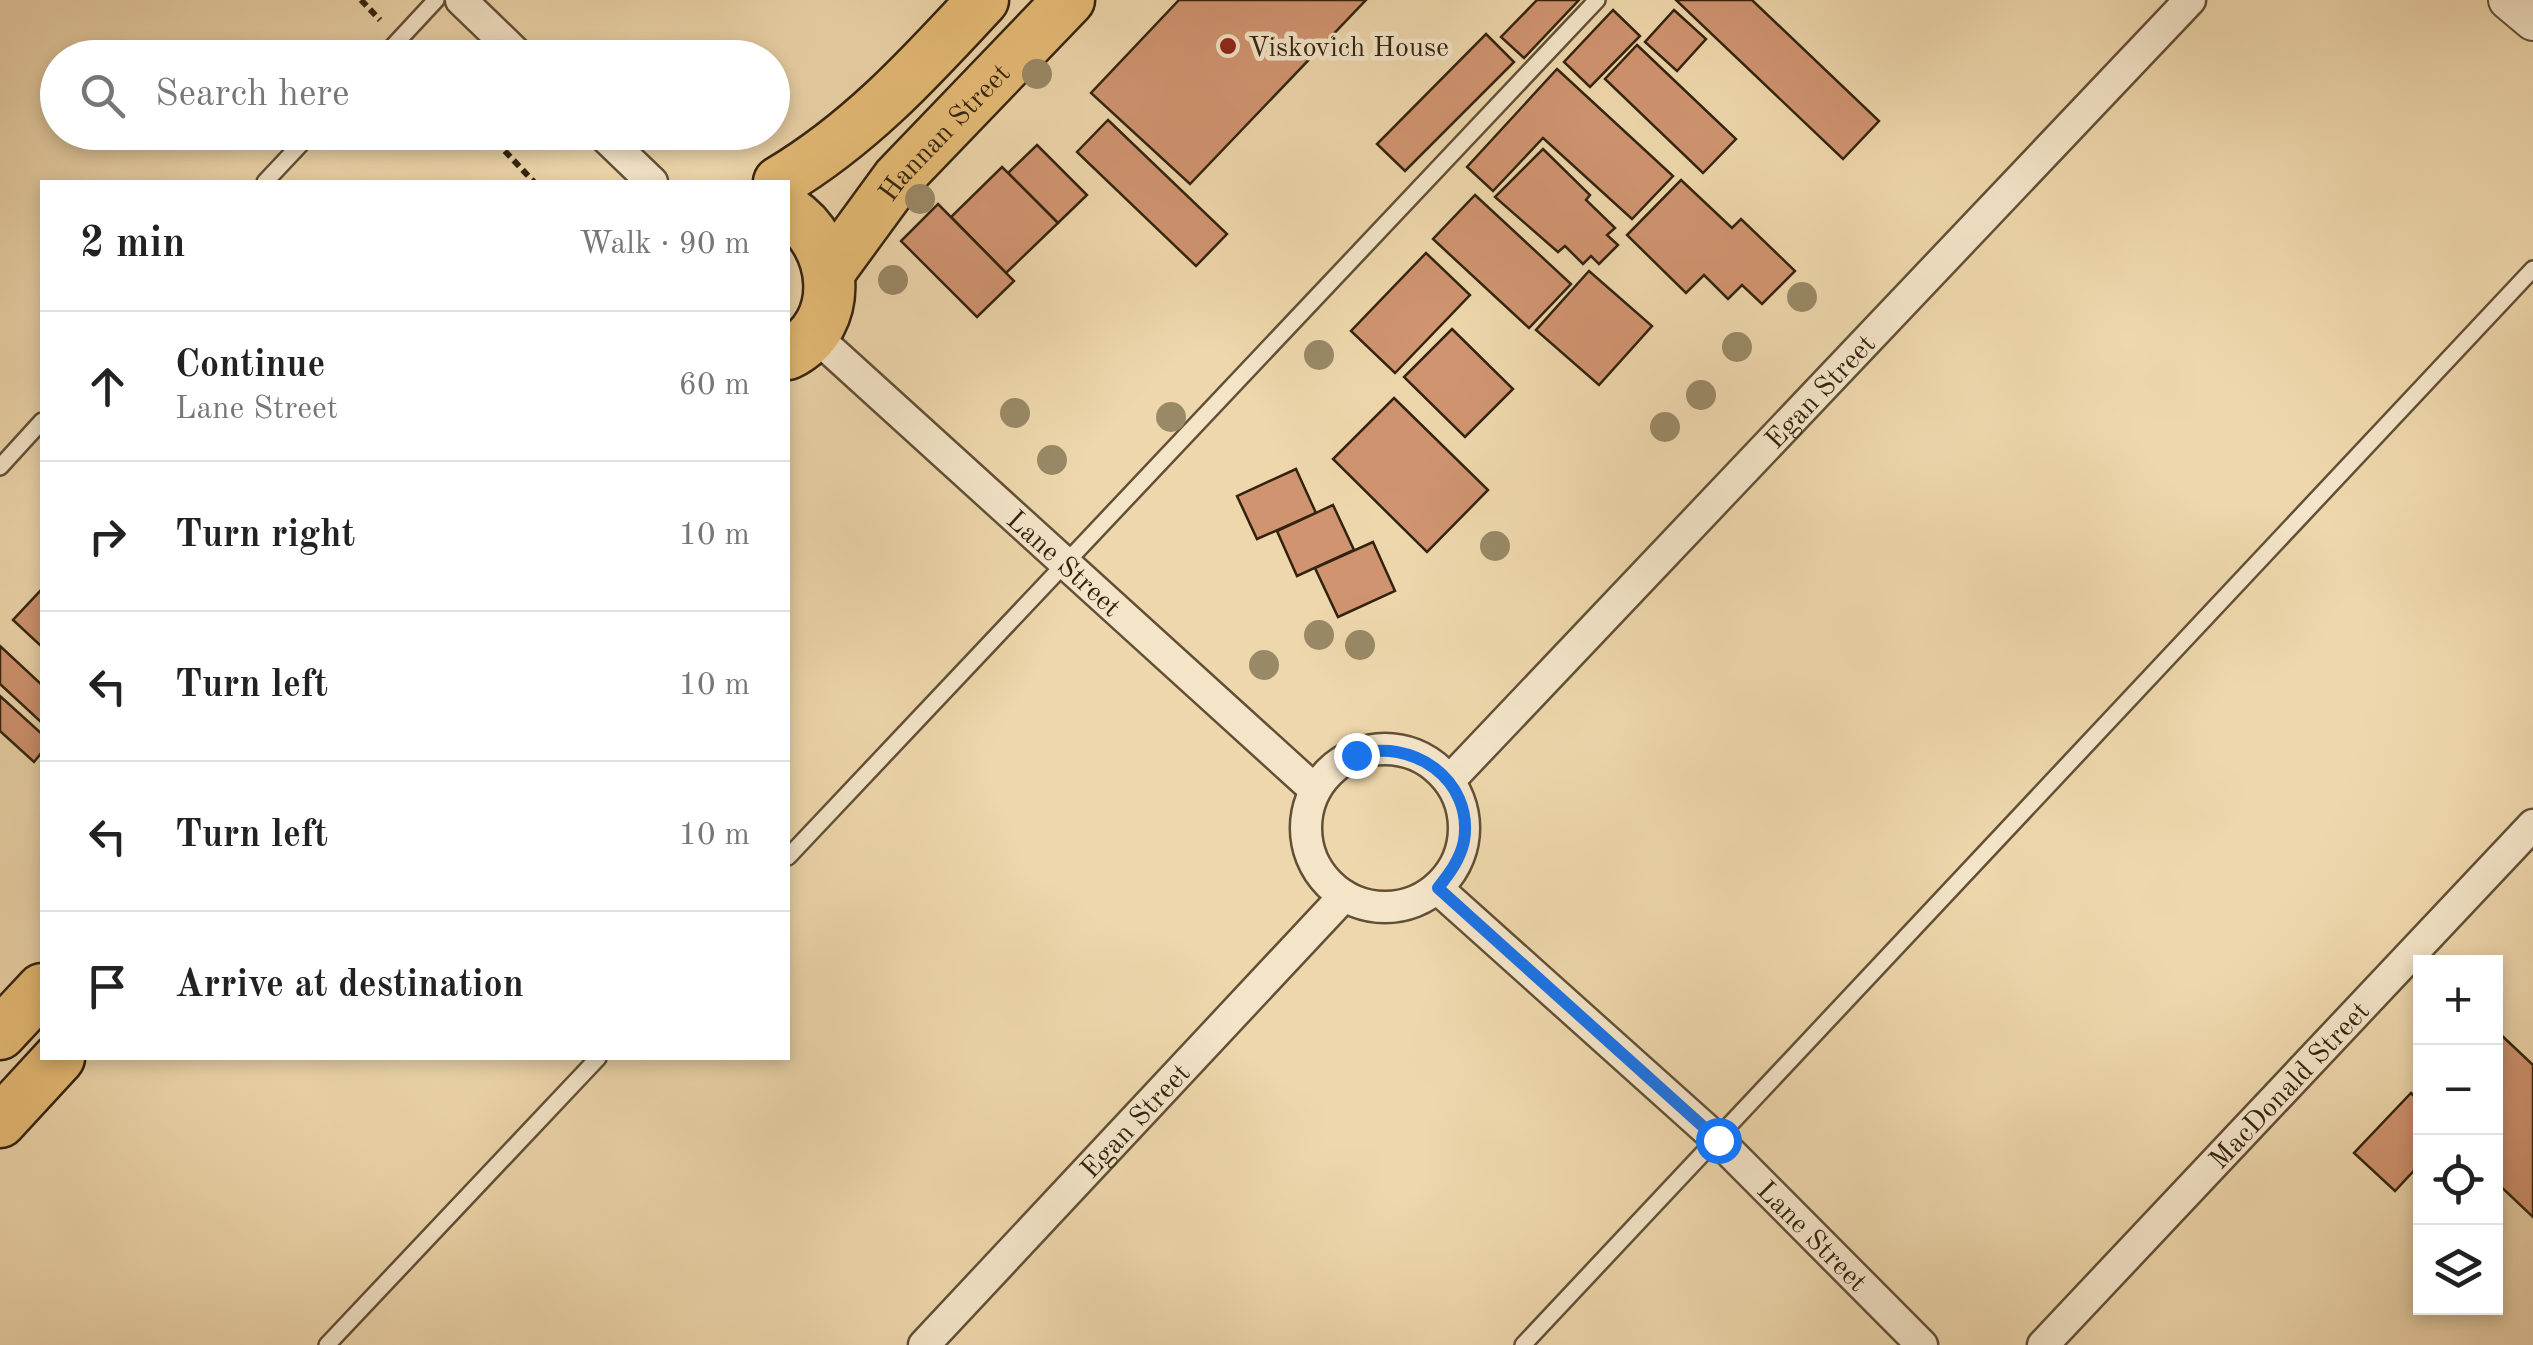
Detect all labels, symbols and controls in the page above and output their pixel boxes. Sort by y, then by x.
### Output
marker: Viskovich House [1217,35,1239,57]
place label: Viskovich House [1248,35,1449,63]
search box [40,40,790,150]
street label: Hannan Street [875,60,1017,207]
icon: search [75,68,130,123]
text: Search here [155,76,350,114]
text: 2 min [80,224,186,266]
text: Walk · 90 m [579,229,750,261]
street label: Egan Street [1761,330,1882,455]
text: Continue [175,347,325,385]
icon: ahead [80,359,135,414]
text: 60 m [679,370,750,402]
text: Lane Street [175,394,338,426]
street label: Lane Street [1000,506,1125,623]
icon: right [80,509,135,564]
text: Turn right [175,517,355,555]
text: 10 m [679,520,750,552]
icon: left [80,659,135,714]
text: Turn left [175,667,328,705]
text: 10 m [679,670,750,702]
route end [1334,733,1380,779]
icon: left [80,809,135,864]
text: Turn left [175,817,328,855]
text: 10 m [679,820,750,852]
map controls [2413,955,2503,1315]
button: + [2413,955,2503,1045]
icon: arrive [80,959,135,1014]
text: Arrive at destination [175,967,524,1005]
street label: MacDonald Street [2206,997,2376,1176]
button: − [2413,1045,2503,1135]
street label: Egan Street [1077,1059,1197,1185]
route start [1696,1118,1742,1164]
button: locate [2413,1135,2503,1225]
street label: Lane Street [1751,1177,1871,1298]
button: layers [2413,1225,2503,1315]

